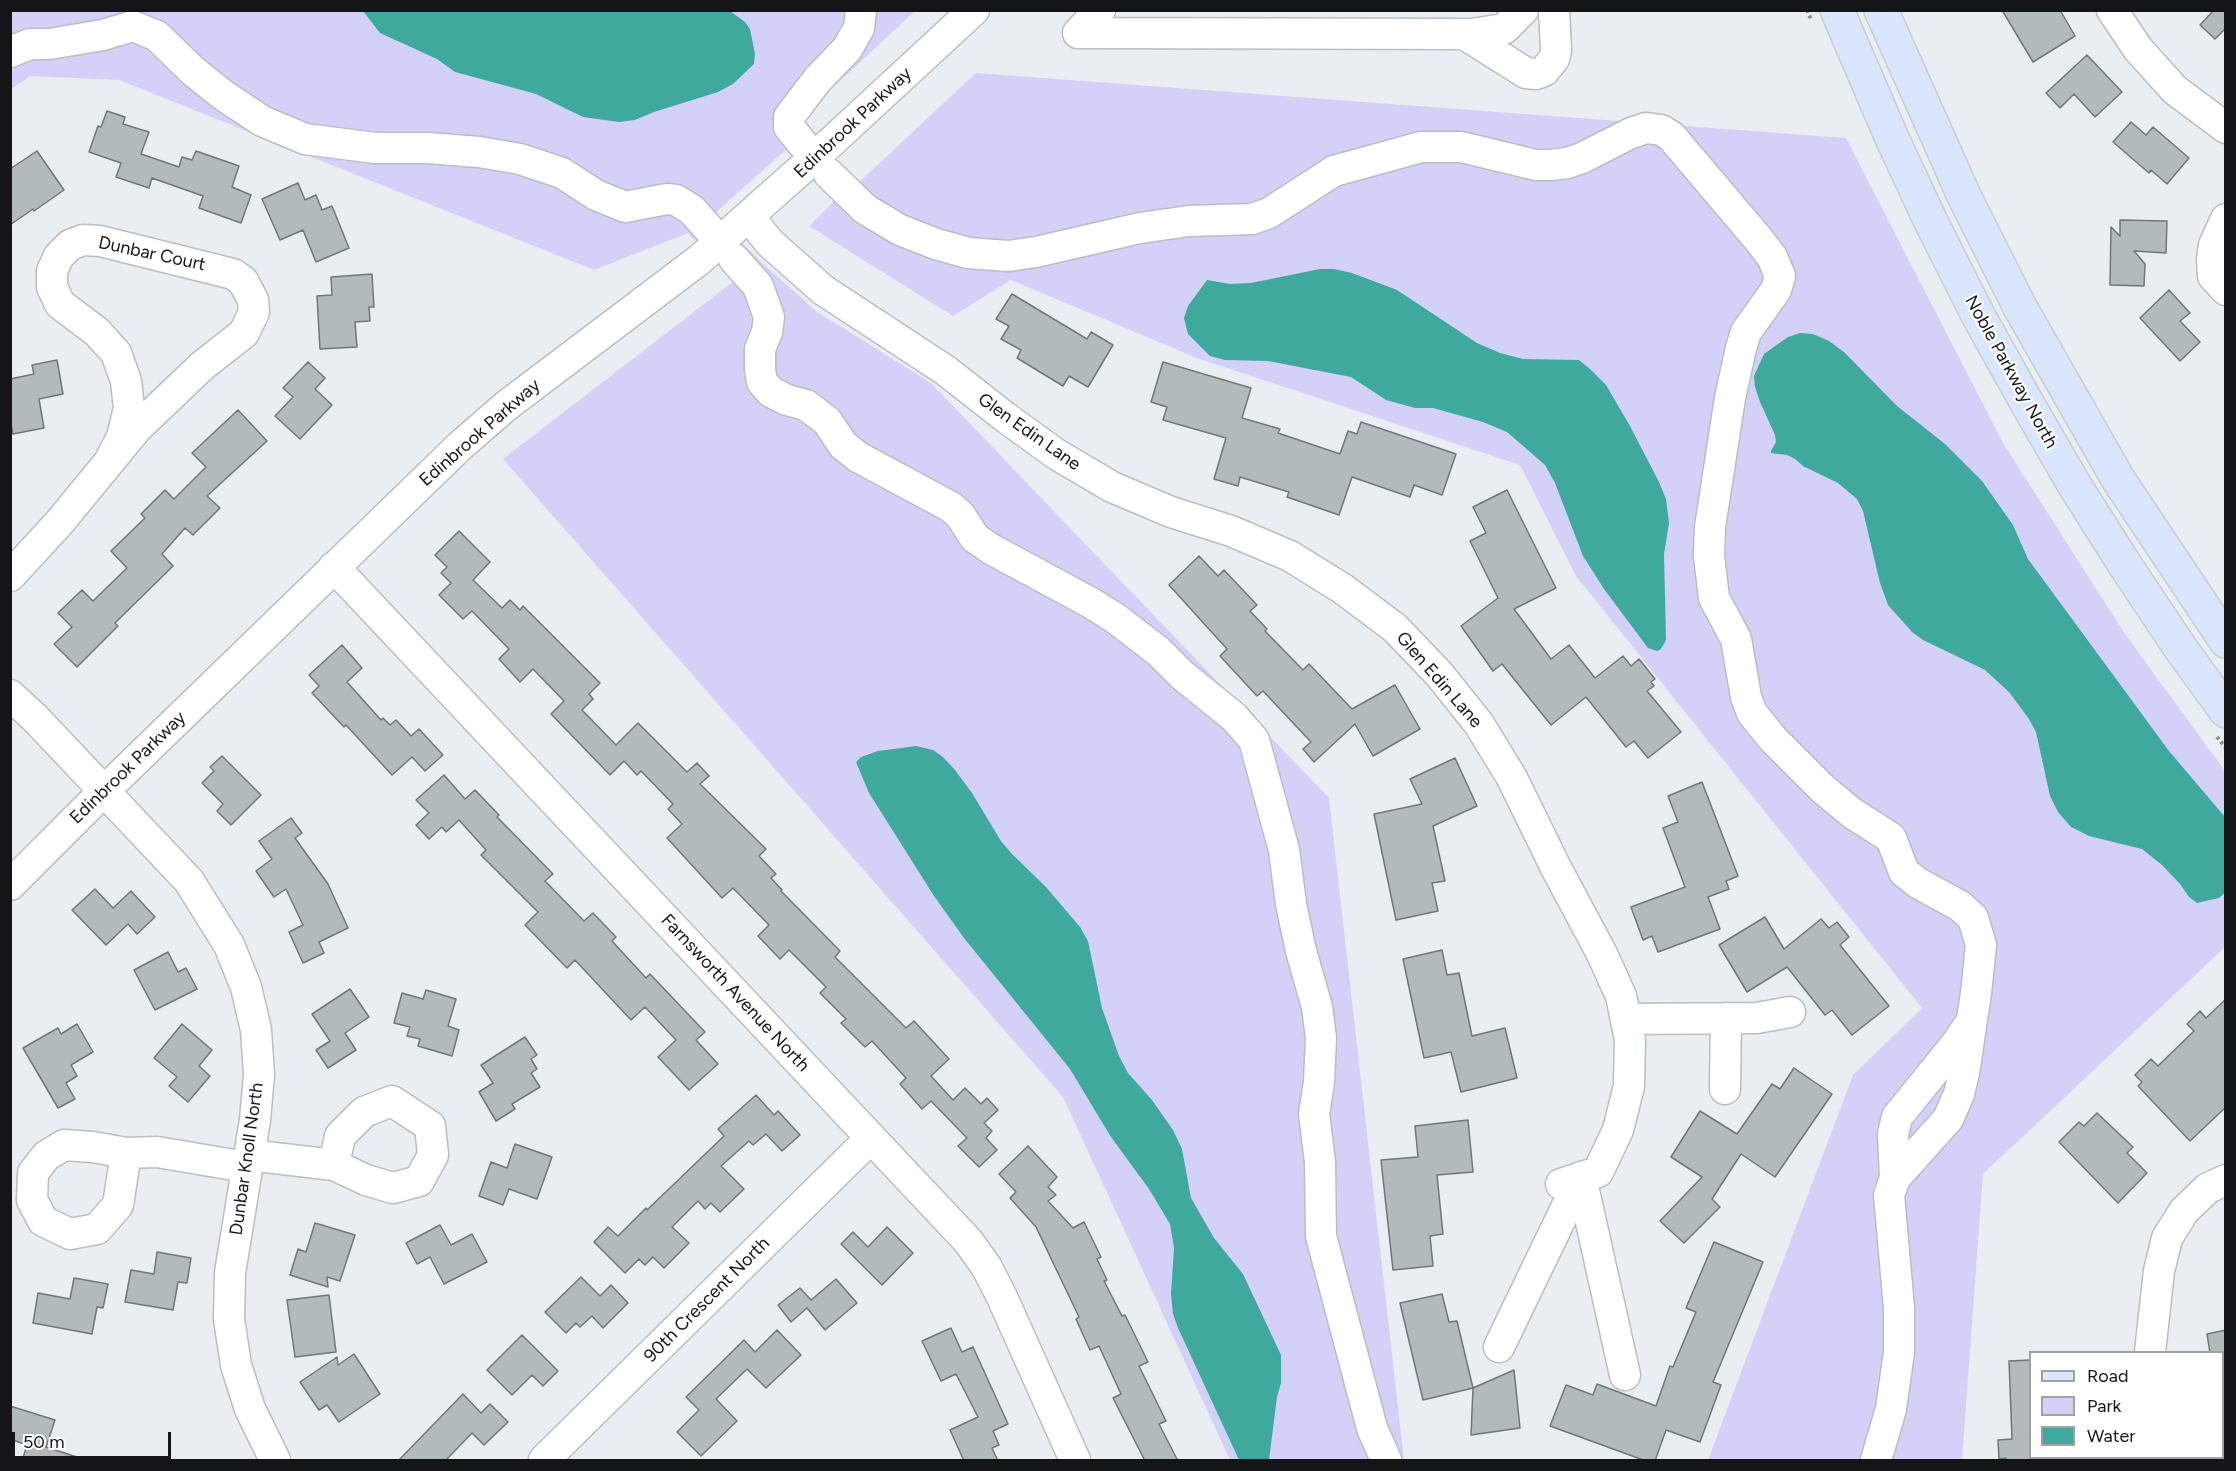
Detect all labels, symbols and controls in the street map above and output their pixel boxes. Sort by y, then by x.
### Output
street label: Edinbrook Parkway [790,63,916,183]
street label: Dunbar Court [96,232,208,276]
street label: Noble Parkway North [1960,292,2062,452]
street label: Edinbrook Parkway [415,375,545,491]
street label: Glen Edin Lane [974,389,1084,475]
street label: Glen Edin Lane [1391,628,1487,732]
street label: Edinbrook Parkway [66,707,190,829]
street label: Farnsworth Avenue North [656,910,814,1076]
street label: Dunbar Knoll North [226,1081,268,1237]
street label: 90th Crescent North [640,1233,774,1367]
legend [2029,1351,2224,1459]
text: Road [2087,1365,2128,1387]
text: Park [2087,1395,2121,1417]
scale bar [15,1420,174,1458]
text: Water [2087,1425,2135,1447]
text: 50 m [23,1431,65,1453]

